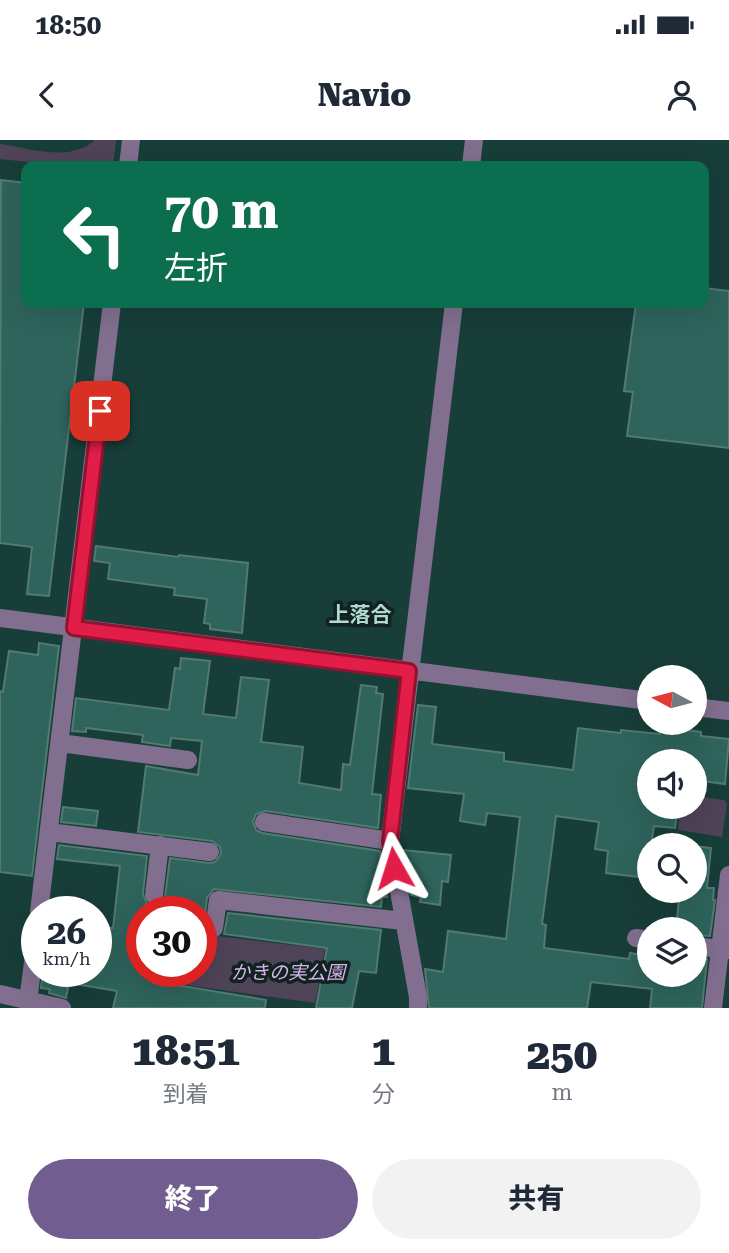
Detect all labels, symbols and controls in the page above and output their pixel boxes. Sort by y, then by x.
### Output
text: 18:50 [35,10,101,40]
icon: back [28,76,66,114]
text: Navio [318,76,411,114]
icon: person [663,76,701,114]
text: 70 m [164,183,279,240]
icon: left [49,189,140,280]
text: 左折 [164,249,228,287]
pin [70,381,130,441]
icon: arrive [81,392,119,430]
district label: 上落合 [329,603,392,627]
north arrow [637,665,707,735]
map controls [637,665,707,987]
button: sound [637,749,707,819]
position arrow [357,831,431,905]
button: search [637,833,707,903]
speed limit sign: 30 [126,896,217,987]
text: 26 [47,912,86,953]
button: layers [637,917,707,987]
text: km/h [42,948,91,969]
park label: かきの実公園 [231,961,348,984]
text: 18:51 [132,1026,240,1075]
text: 1 [371,1026,395,1075]
text: 250 [527,1030,597,1079]
text: m [552,1079,572,1106]
text: 到着 [163,1081,209,1108]
text: 分 [372,1081,395,1108]
button: 終了 [28,1159,358,1239]
button: 共有 [372,1159,701,1239]

